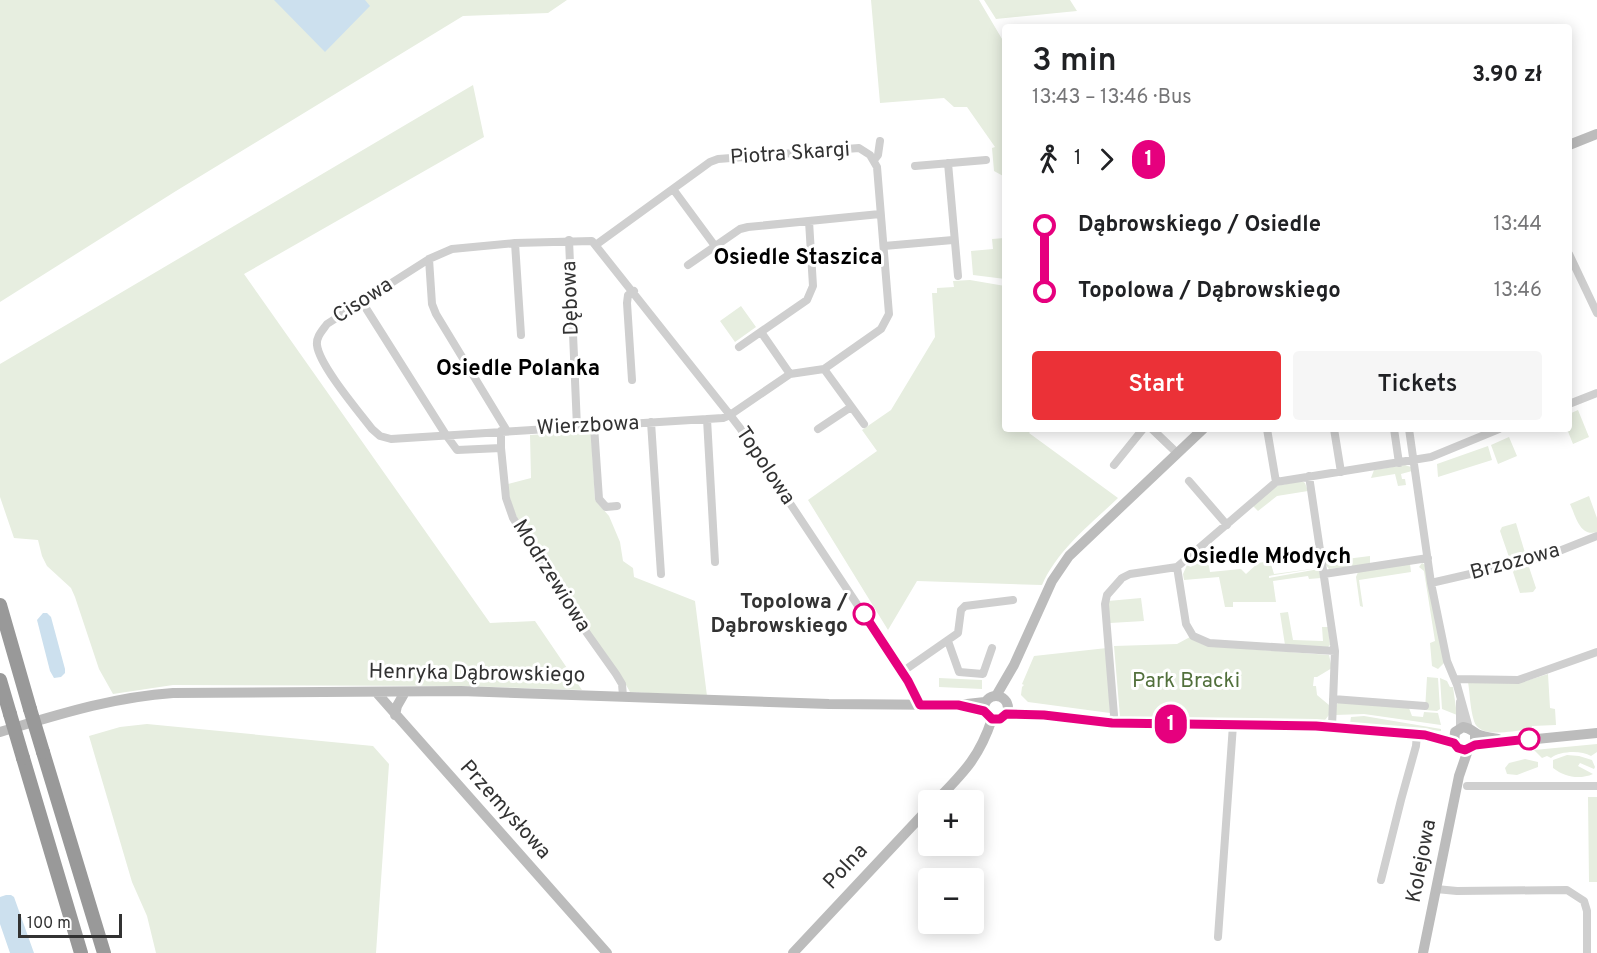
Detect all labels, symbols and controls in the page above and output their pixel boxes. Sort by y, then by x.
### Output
text: 3 min [1032,41,1117,83]
text: 3.90 zł [1472,62,1542,89]
text: 13:43 – 13:46 · Bus [1032,85,1192,111]
street label: Piotra Skargi [729,136,851,172]
icon: walk [1032,143,1065,176]
icon: forward [1090,143,1123,176]
text: 1 [1074,146,1081,172]
text: 1 [1144,146,1153,173]
text: Dąbrowskiego / Osiedle [1078,212,1321,239]
text: 13:44 [1493,212,1542,238]
district label: Osiedle Staszica [714,245,882,272]
street label: Dębowa [556,260,586,336]
street label: Cisowa [328,272,398,330]
text: Topolowa / Dąbrowskiego [1078,278,1341,305]
text: 13:46 [1494,278,1542,304]
button: Start [1032,351,1281,420]
button: Tickets [1293,351,1542,420]
district label: Osiedle Polanka [436,356,600,383]
street label: Wierzbowa [536,410,640,442]
street label: Topolowa [729,422,801,510]
street label: Modrzewiowa [506,515,596,637]
street label: Brzozowa [1467,537,1563,587]
district label: Osiedle Młodych [1183,544,1351,571]
place label: Topolowa / Dąbrowskiego [710,589,848,640]
marker: Topolowa / Dąbrowskiego [853,603,875,625]
street label: Henryka Dąbrowskiego [368,659,586,689]
park label: Park Bracki [1132,668,1240,695]
line badge: 1 [1152,704,1190,744]
text: 1 [1167,711,1175,738]
unlabelled marker [1518,728,1540,750]
street label: Przemysłowa [453,755,557,865]
map controls [918,790,984,934]
button: + [918,790,984,856]
street label: Kolejowa [1401,817,1443,905]
street label: Polna [818,838,874,896]
button: − [918,868,984,934]
scale bar [18,911,122,938]
text: 100 m [27,914,71,934]

